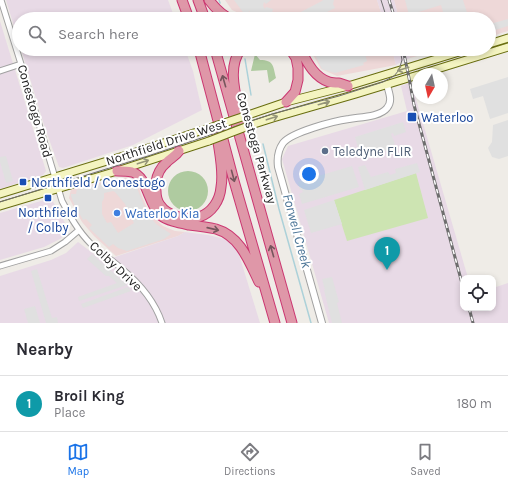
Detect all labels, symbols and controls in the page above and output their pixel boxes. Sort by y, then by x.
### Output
search box [12,12,496,56]
icon: search [26,23,48,45]
text: Search here [58,25,139,43]
street label: Conestogo Road [15,63,55,159]
one-way arrow [397,66,410,73]
north arrow [412,68,448,104]
one-way arrow [220,75,227,88]
street label: Conestoga Parkway [234,91,280,205]
one-way arrow [318,99,331,106]
place label: Waterloo [421,110,473,125]
marker: Waterloo [406,111,418,123]
one-way arrow [265,114,277,122]
street label: Northfield Drive West [104,115,228,169]
place label: Teledyne FLIR [333,144,411,159]
marker: Teledyne FLIR [320,146,330,156]
one-way arrow [137,158,150,165]
your location [299,164,319,184]
one-way arrow [230,170,237,183]
place label: Northfield / Conestogo [31,175,165,190]
marker: Northfield / Conestogo [18,177,28,187]
water label: Forwell Creek [279,192,315,271]
marker: Northfield / Colby [43,193,53,203]
place label: Northfield / Colby [18,205,78,235]
place label: Waterloo Kia [125,206,200,221]
marker: Waterloo Kia [112,208,122,218]
one-way arrow [206,226,219,233]
pin: 1 [374,237,400,270]
street label: Colby Drive [87,238,145,294]
one-way arrow [268,244,275,257]
map controls [460,275,496,311]
button: locate [460,275,496,311]
text: Nearby [16,339,73,359]
text: Broil King [54,387,124,405]
text: 1 [27,396,31,411]
text: 180 m [457,396,492,411]
text: Place [54,405,85,420]
tab: Map [67,441,89,478]
tab: Directions [224,441,276,478]
tab: Saved [410,441,441,478]

